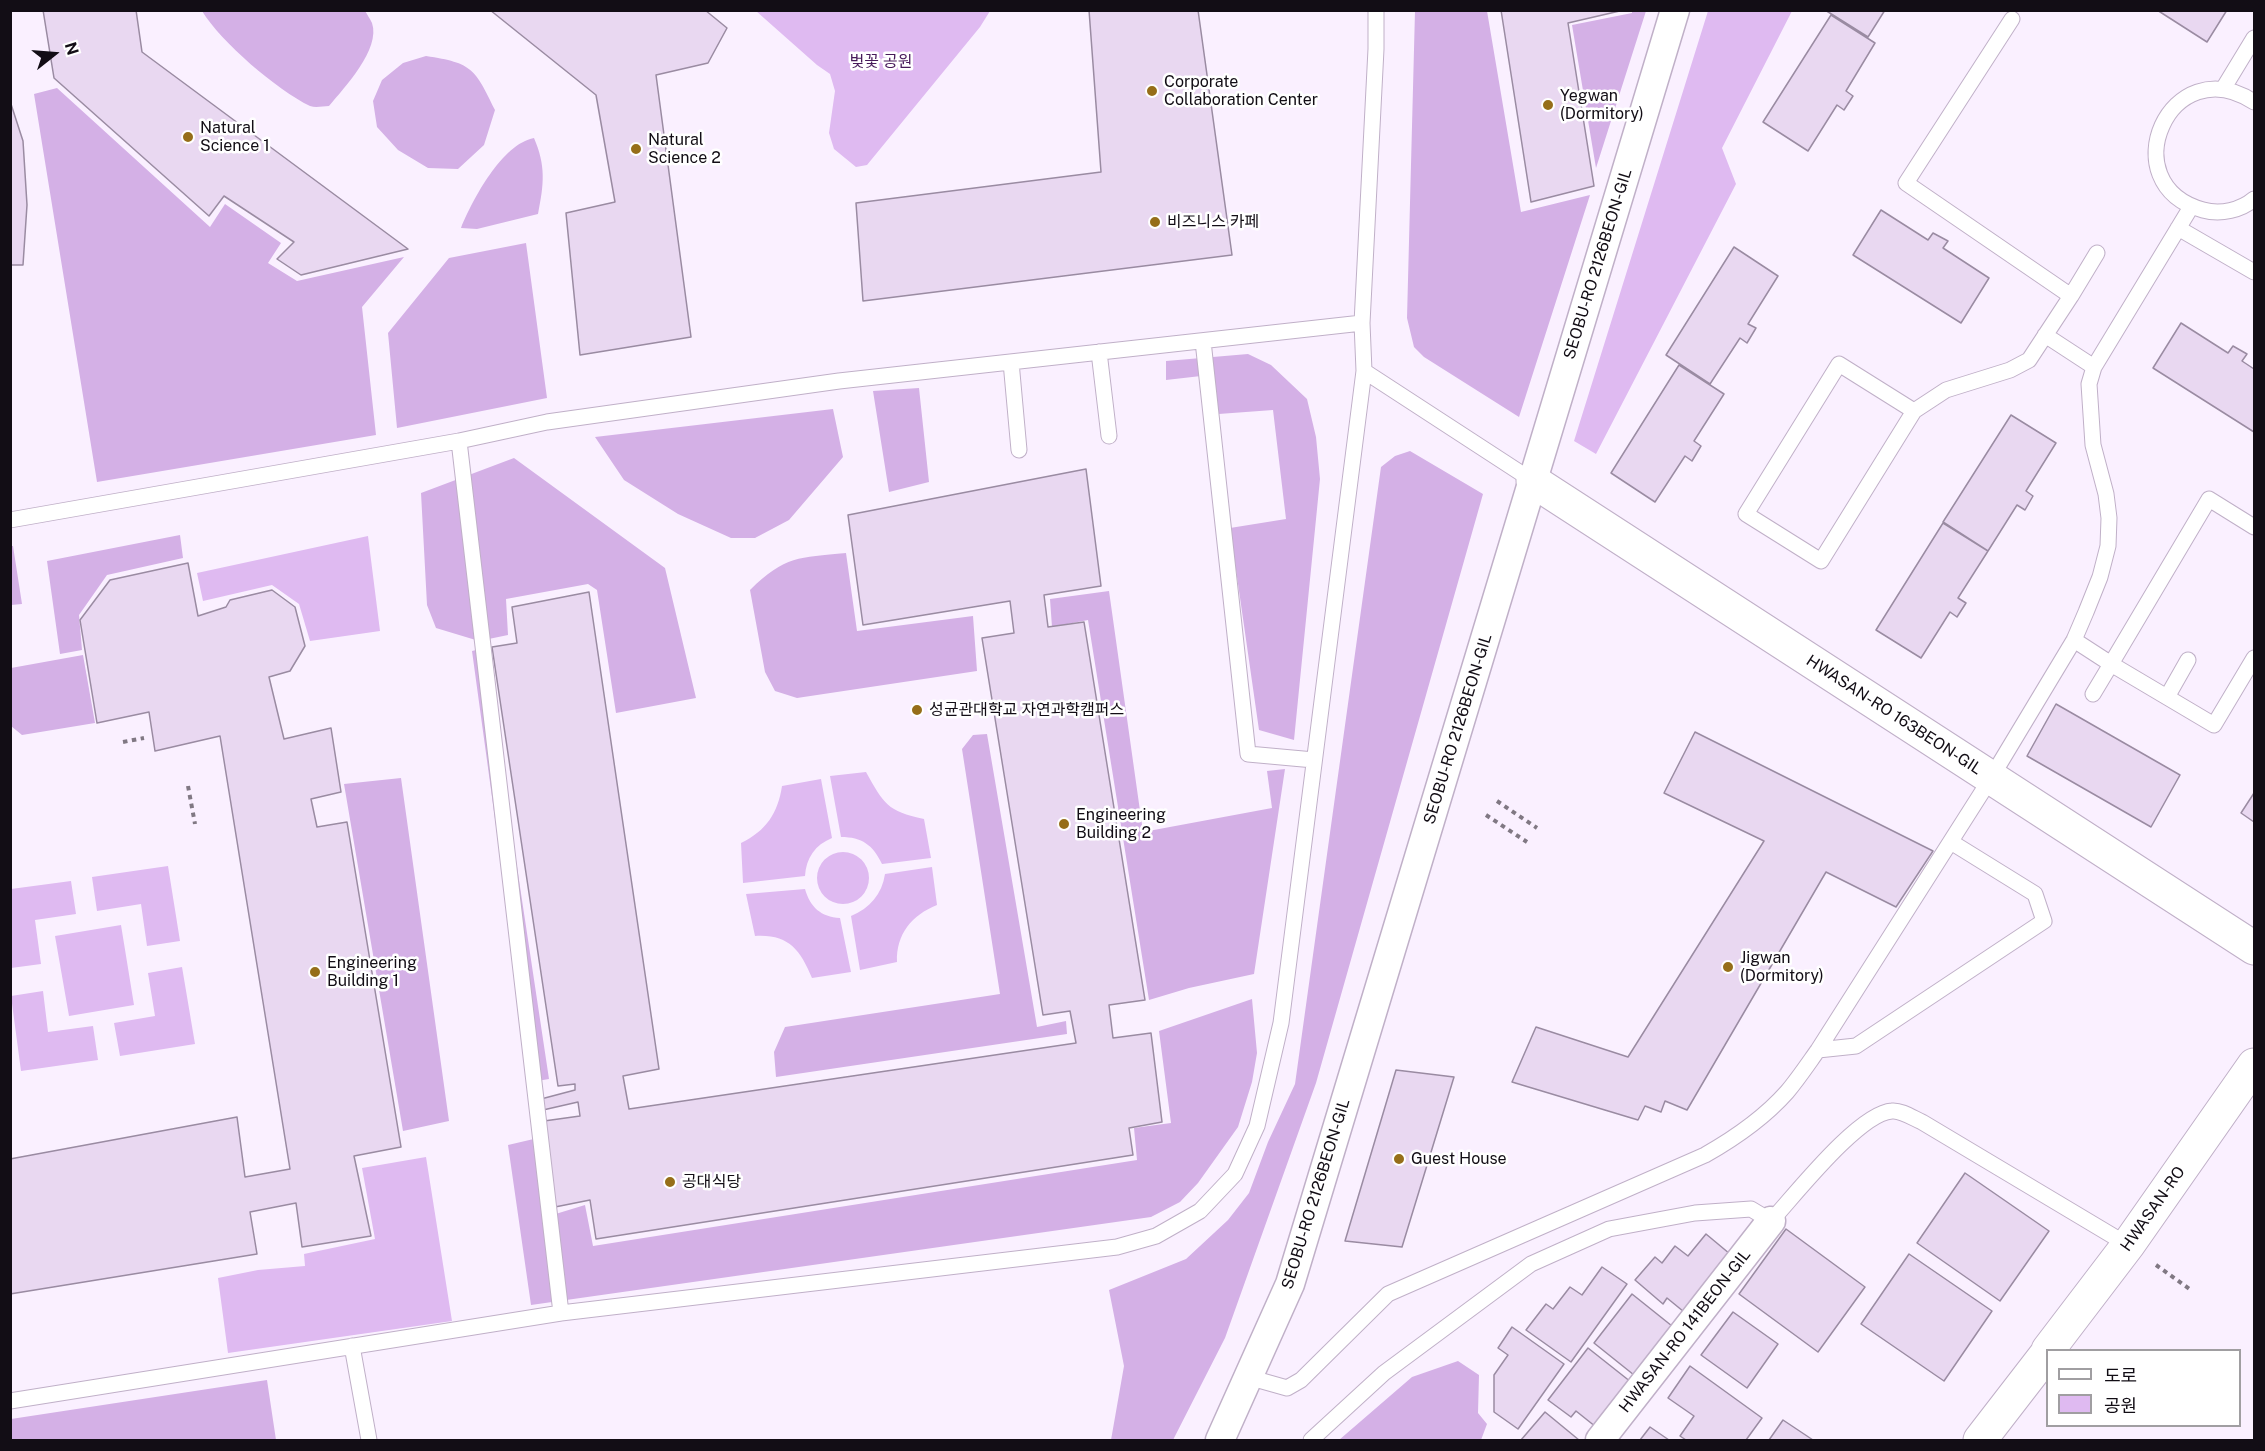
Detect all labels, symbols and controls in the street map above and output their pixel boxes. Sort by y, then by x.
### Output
north arrow [24,24,84,84]
text: N [61,40,83,57]
park label: 벚꽃 공원 [850,52,912,72]
place label: Corporate Collaboration Center [1164,72,1318,110]
marker: Corporate Collaboration Center [1145,84,1159,98]
place label: Yegwan (Dormitory) [1560,86,1644,124]
marker: Yegwan (Dormitory) [1541,98,1555,112]
place label: Natural Science 1 [200,118,270,156]
marker: Natural Science 1 [181,130,195,144]
place label: Natural Science 2 [648,130,721,168]
marker: Natural Science 2 [629,142,643,156]
street label: SEOBU-RO 2126BEON-GIL [1560,166,1636,362]
place label: 비즈니스 카페 [1167,212,1259,232]
marker: 비즈니스 카페 [1148,215,1162,229]
street label: SEOBU-RO 2126BEON-GIL [1420,631,1496,827]
street label: HWASAN-RO 163BEON-GIL [1803,651,1985,779]
place label: 성균관대학교 자연과학캠퍼스 [929,700,1124,720]
marker: 성균관대학교 자연과학캠퍼스 [910,703,924,717]
place label: Engineering Building 2 [1076,805,1166,843]
marker: Engineering Building 2 [1057,817,1071,831]
place label: Jigwan (Dormitory) [1740,948,1824,986]
place label: Engineering Building 1 [327,953,417,991]
marker: Jigwan (Dormitory) [1721,960,1735,974]
marker: Engineering Building 1 [308,965,322,979]
street label: SEOBU-RO 2126BEON-GIL [1278,1096,1354,1292]
place label: Guest House [1411,1149,1507,1169]
marker: Guest House [1392,1152,1406,1166]
street label: HWASAN-RO [2117,1163,2189,1255]
place label: 공대식당 [682,1172,741,1192]
marker: 공대식당 [663,1175,677,1189]
street label: HWASAN-RO 141BEON-GIL [1615,1245,1755,1417]
legend [2046,1349,2241,1427]
text: 도로 [2104,1365,2137,1386]
text: 공원 [2104,1395,2137,1416]

